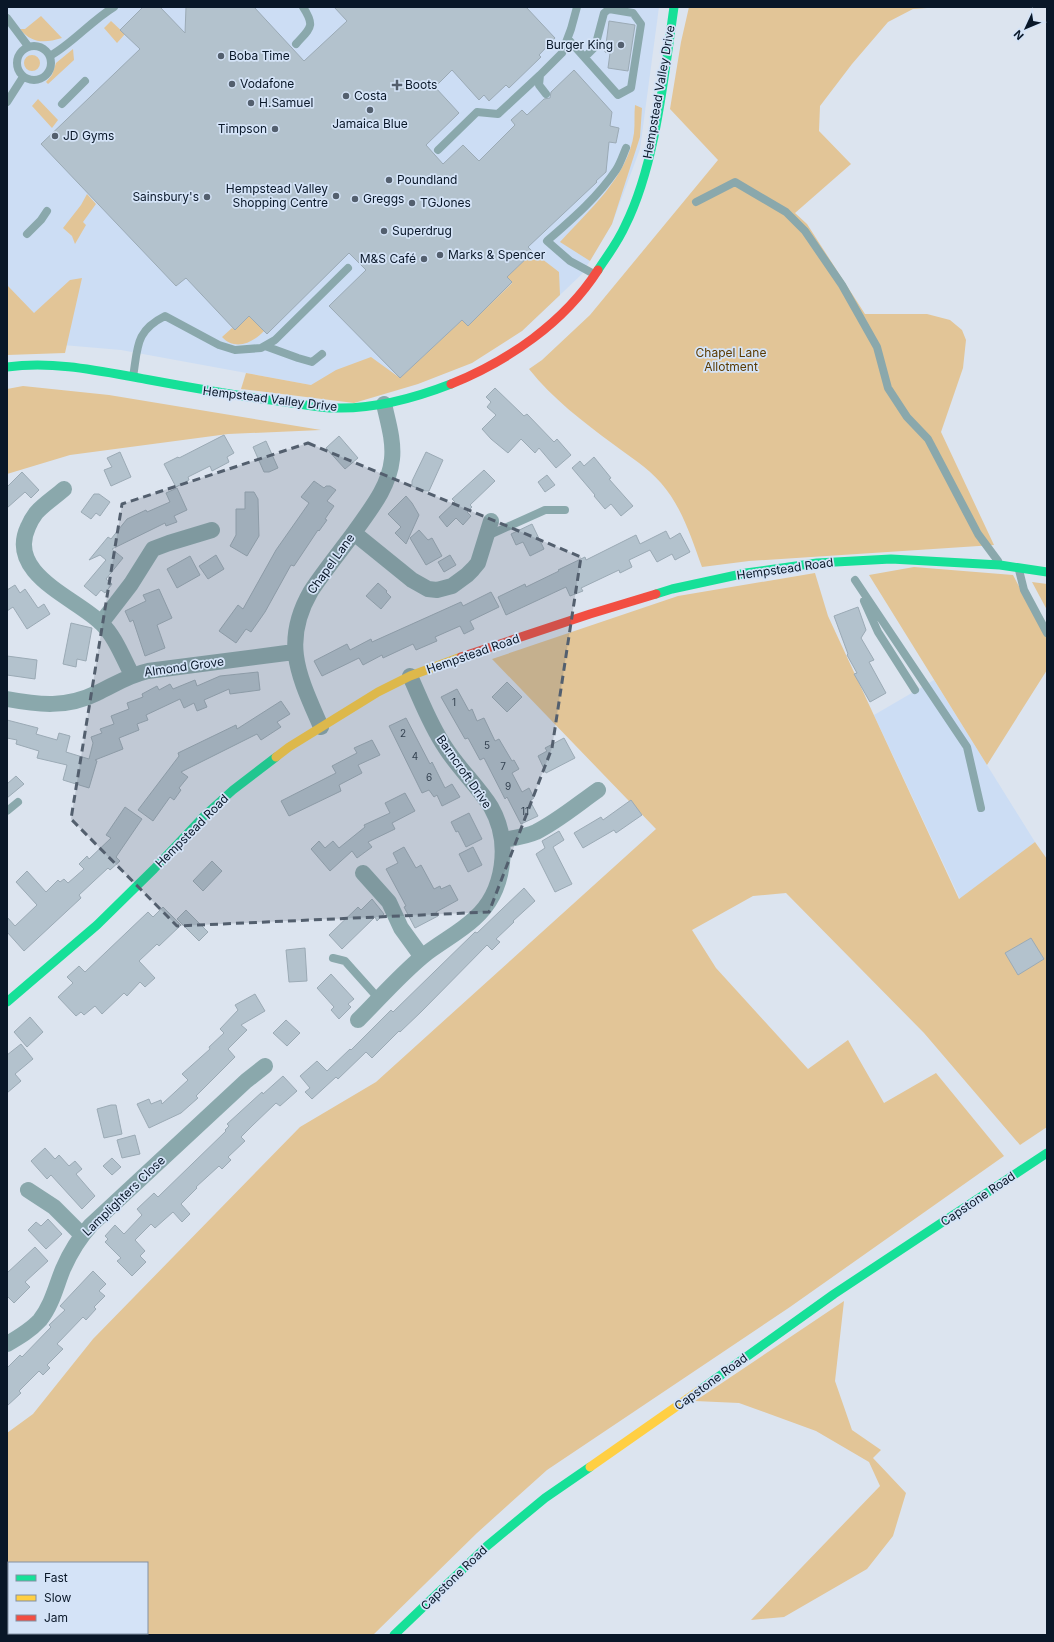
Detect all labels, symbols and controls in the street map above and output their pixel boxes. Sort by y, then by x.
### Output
north arrow [1006,8,1046,48]
street label: Hempstead Valley Drive [639,24,678,160]
text: N [1011,27,1027,43]
place label: Burger King [546,37,613,52]
marker: Burger King [616,40,626,50]
place label: Boba Time [229,48,290,63]
marker: Boba Time [216,51,226,61]
place label: Vodafone [240,76,294,91]
place label: Boots [405,77,437,92]
marker: Vodafone [227,79,237,89]
marker: Boots [392,80,402,90]
place label: Costa [354,88,387,103]
marker: Costa [341,91,351,101]
place label: H.Samuel [259,95,313,110]
marker: H.Samuel [246,98,256,108]
marker: Jamaica Blue [365,105,375,115]
place label: Jamaica Blue [332,116,408,131]
place label: Timpson [218,121,267,136]
marker: Timpson [270,124,280,134]
place label: JD Gyms [63,128,114,143]
marker: JD Gyms [50,131,60,141]
place label: Poundland [397,172,457,187]
marker: Poundland [384,175,394,185]
place label: Hempstead Valley Shopping Centre [226,181,328,210]
place label: Sainsbury's [132,189,199,204]
marker: Hempstead Valley Shopping Centre [331,191,341,201]
place label: Greggs [363,191,404,206]
marker: Sainsbury's [202,192,212,202]
marker: Greggs [350,194,360,204]
place label: TGJones [420,195,471,210]
marker: TGJones [407,198,417,208]
place label: Superdrug [392,223,452,238]
marker: Superdrug [379,226,389,236]
place label: Marks & Spencer [448,247,546,262]
marker: Marks & Spencer [435,250,445,260]
place label: M&S Café [360,251,416,266]
marker: M&S Café [419,254,429,264]
park label: Chapel Lane Allotment [696,345,766,374]
street label: Hempstead Valley Drive [202,383,338,414]
street label: Chapel Lane [304,531,357,597]
street label: Hempstead Road [736,554,834,583]
street label: Hempstead Road [424,631,521,676]
street label: Almond Grove [143,653,225,680]
house number: 1 [452,696,456,708]
house number: 2 [400,727,406,739]
street label: Barncroft Drive [434,732,495,811]
house number: 5 [484,739,490,751]
house number: 4 [412,750,418,762]
house number: 7 [500,760,506,772]
house number: 6 [426,771,432,783]
house number: 9 [505,780,511,792]
street label: Hempstead Road [152,791,231,870]
house number: 11 [521,805,529,817]
street label: Lamplighters Close [79,1152,168,1239]
street label: Capstone Road [938,1168,1018,1229]
street label: Capstone Road [671,1350,750,1413]
street label: Capstone Road [417,1542,490,1613]
legend [8,1562,148,1634]
text: Fast [44,1570,68,1585]
text: Slow [44,1590,72,1605]
text: Jam [44,1610,68,1625]

